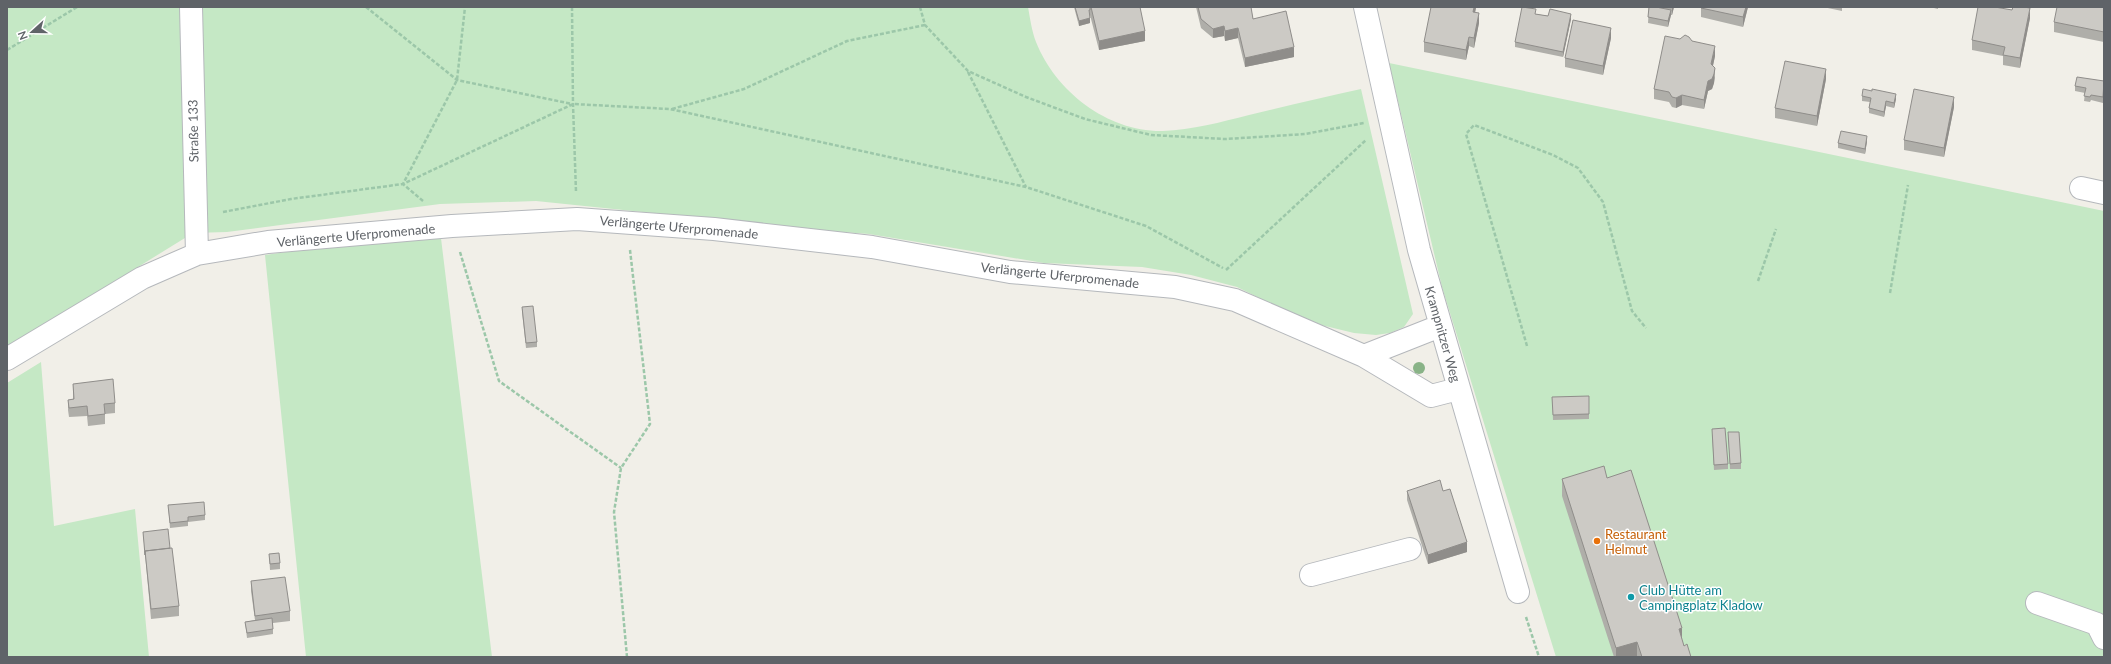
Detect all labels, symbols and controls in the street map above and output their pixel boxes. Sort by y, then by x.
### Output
north arrow [12,12,52,52]
text: N [15,29,30,42]
street label: Straße 133 [184,99,202,163]
street label: Verlängerte Uferpromenade [599,212,759,242]
street label: Verlängerte Uferpromenade [276,220,436,250]
street label: Verlängerte Uferpromenade [980,259,1140,291]
street label: Krampnitzer Weg [1422,284,1464,384]
place label: Restaurant Helmut [1605,526,1667,557]
marker: Restaurant Helmut [1592,536,1602,546]
place label: Club Hütte am Campingplatz Kladow [1639,582,1763,613]
marker: Club Hütte am Campingplatz Kladow [1626,592,1636,602]

